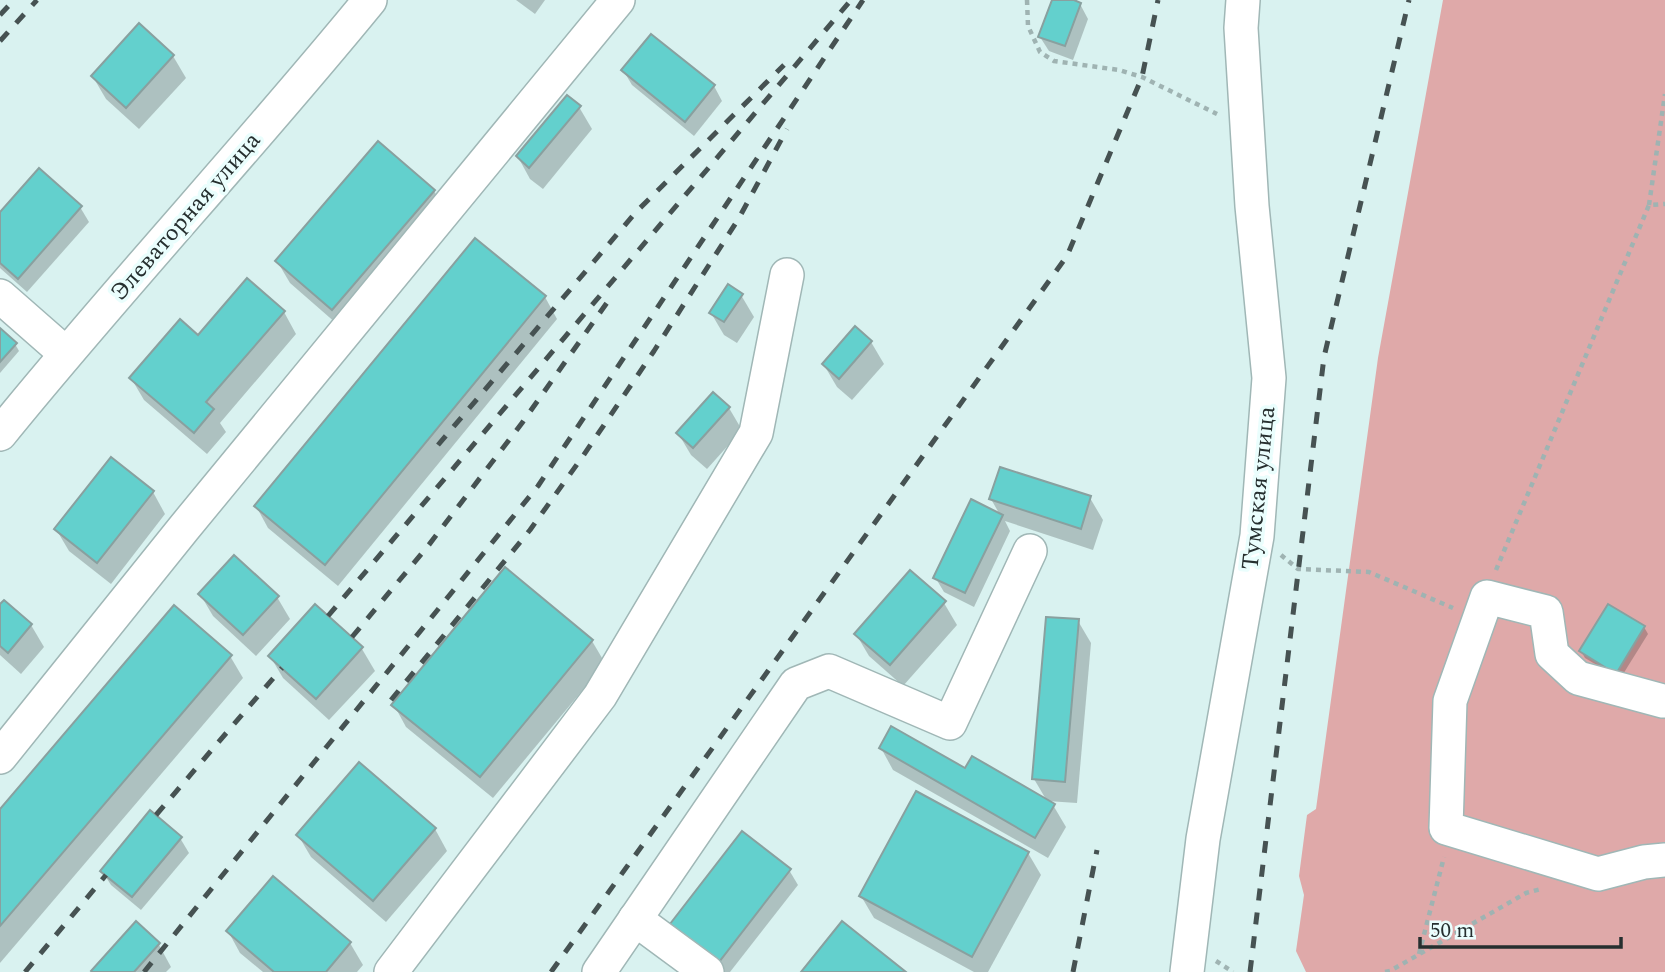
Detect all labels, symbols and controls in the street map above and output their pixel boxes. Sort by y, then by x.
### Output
street label: Элеваторная улица [102,124,270,309]
street label: Тумская улица [1233,404,1286,572]
scale bar [1420,906,1621,950]
text: 50 m [1430,915,1474,947]

